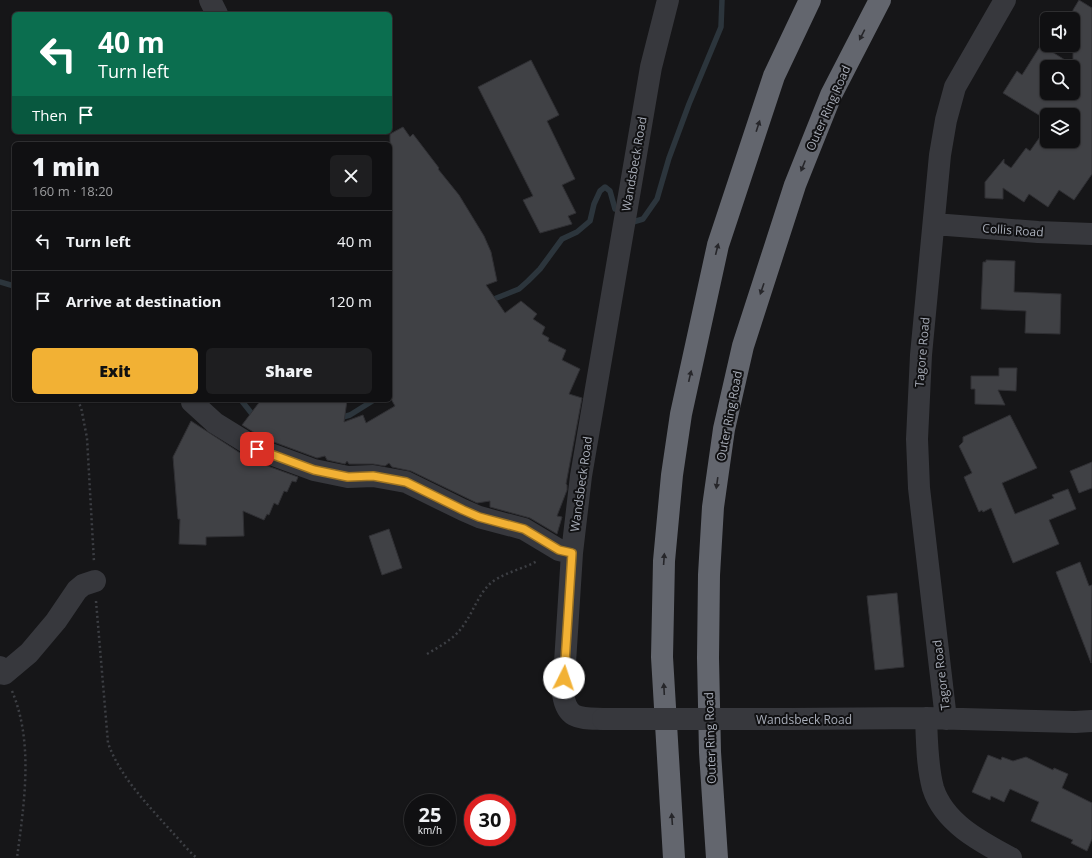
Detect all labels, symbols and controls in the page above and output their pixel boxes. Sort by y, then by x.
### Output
map controls [1040,12,1080,148]
button: sound [1040,12,1080,52]
text: 40 m [98,23,165,61]
icon: left [32,28,84,80]
one-way arrow [859,29,865,40]
text: Turn left [98,59,169,83]
button: search [1040,60,1080,100]
street label: Outer Ring Road [802,63,854,153]
icon: arrive [75,104,97,126]
text: Then [32,105,67,125]
button: layers [1040,108,1080,148]
street label: Wandsbeck Road [617,115,651,213]
one-way arrow [755,119,761,131]
text: 1 min [32,150,100,183]
button: close [330,155,372,197]
one-way arrow [799,160,805,172]
text: 160 m · 18:20 [32,182,113,200]
street label: Collis Road [982,219,1044,241]
icon: left [32,230,54,252]
text: Turn left [66,231,131,251]
text: 40 m [337,231,372,251]
one-way arrow [715,243,721,255]
one-way arrow [759,283,765,295]
icon: arrive [32,290,54,312]
text: Arrive at destination [66,291,221,311]
text: 120 m [328,291,372,311]
street label: Tagore Road [910,316,934,388]
button: Exit [32,348,198,394]
button: Share [206,348,372,394]
street label: Outer Ring Road [712,369,746,463]
one-way arrow [687,370,693,382]
pin [240,432,274,466]
street label: Wandsbeck Road [566,435,596,533]
icon: arrive [246,438,268,460]
one-way arrow [714,477,720,489]
one-way arrow [661,553,668,565]
street label: Tagore Road [928,639,954,711]
position arrow [543,657,585,699]
one-way arrow [660,683,667,695]
street label: Outer Ring Road [700,692,720,784]
street label: Wandsbeck Road [756,711,852,728]
speed limit sign: 30 [464,794,516,846]
text: 25 [419,801,441,828]
one-way arrow [668,813,675,825]
text: km/h [418,823,442,837]

